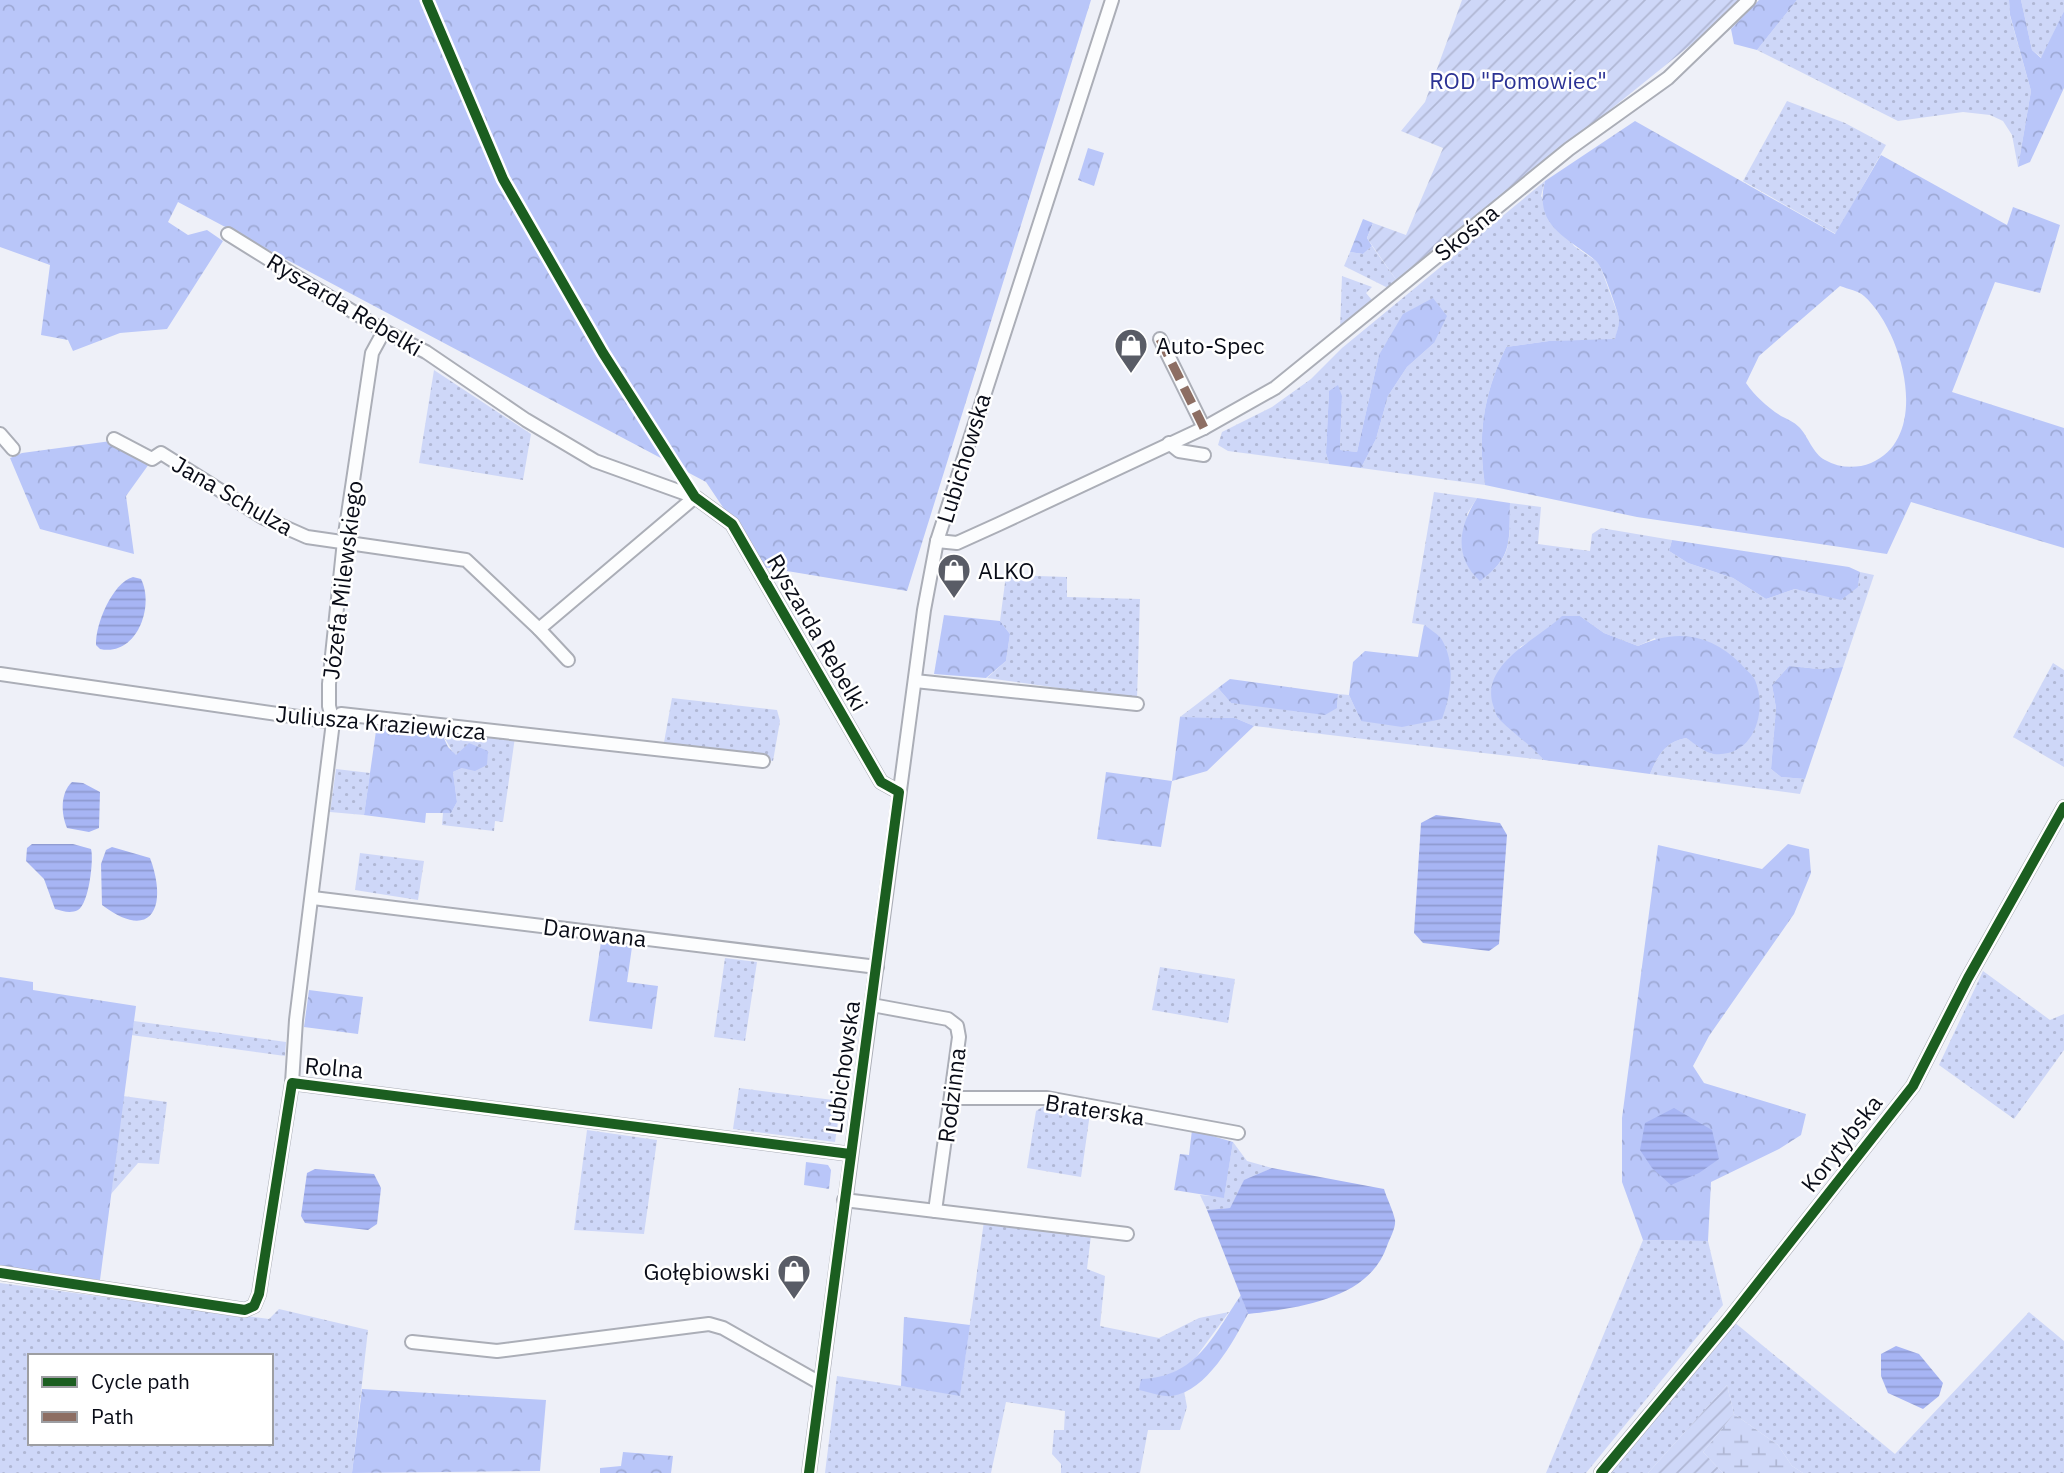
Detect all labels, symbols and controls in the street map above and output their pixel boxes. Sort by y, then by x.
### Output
park label: ROD "Pomowiec" [1429,65,1607,95]
street label: Skośna [1428,197,1504,267]
street label: Ryszarda Rebelki [262,246,428,362]
shop icon: Auto-Spec [1112,326,1150,375]
place label: Auto-Spec [1156,330,1265,360]
street label: Lubichowska [929,390,997,526]
street label: Jana Schulza [167,448,299,542]
street label: Józefa Milewskiego [315,479,369,681]
street label: Ryszarda Rebelki [761,548,875,716]
shop icon: ALKO [935,551,973,600]
place label: ALKO [978,555,1035,585]
street label: Juliusza Kraziewicza [275,698,487,746]
street label: Darowana [542,911,648,953]
street label: Lubichowska [818,999,866,1135]
street label: Rodzinna [930,1046,972,1144]
street label: Rolna [303,1049,365,1085]
street label: Braterska [1043,1086,1147,1132]
street label: Korytybska [1794,1088,1888,1198]
shop icon: Gołębiowski [775,1252,813,1301]
place label: Gołębiowski [644,1256,770,1286]
legend [28,1354,273,1445]
text: Cycle path [91,1367,190,1395]
text: Path [91,1402,134,1430]

